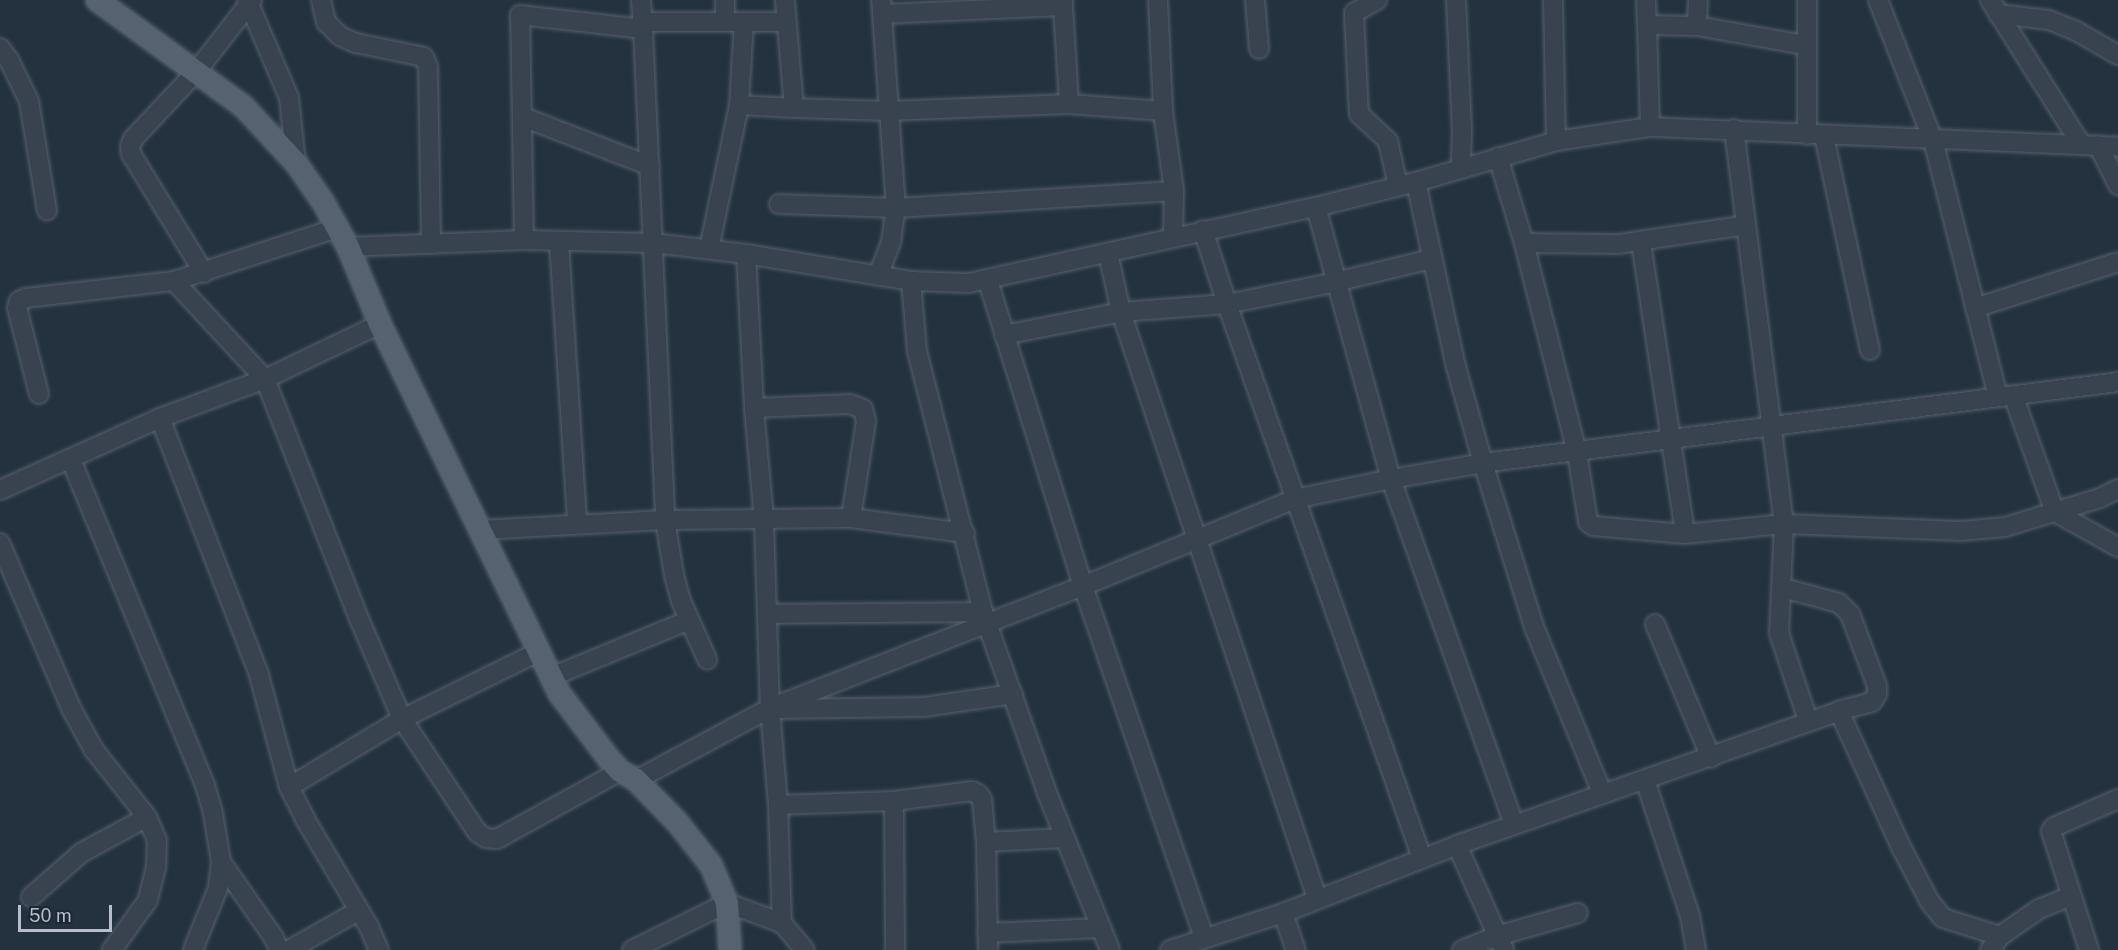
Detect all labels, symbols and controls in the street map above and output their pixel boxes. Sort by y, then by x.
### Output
scale bar [21,893,116,931]
text: 50 m [29,905,72,926]

